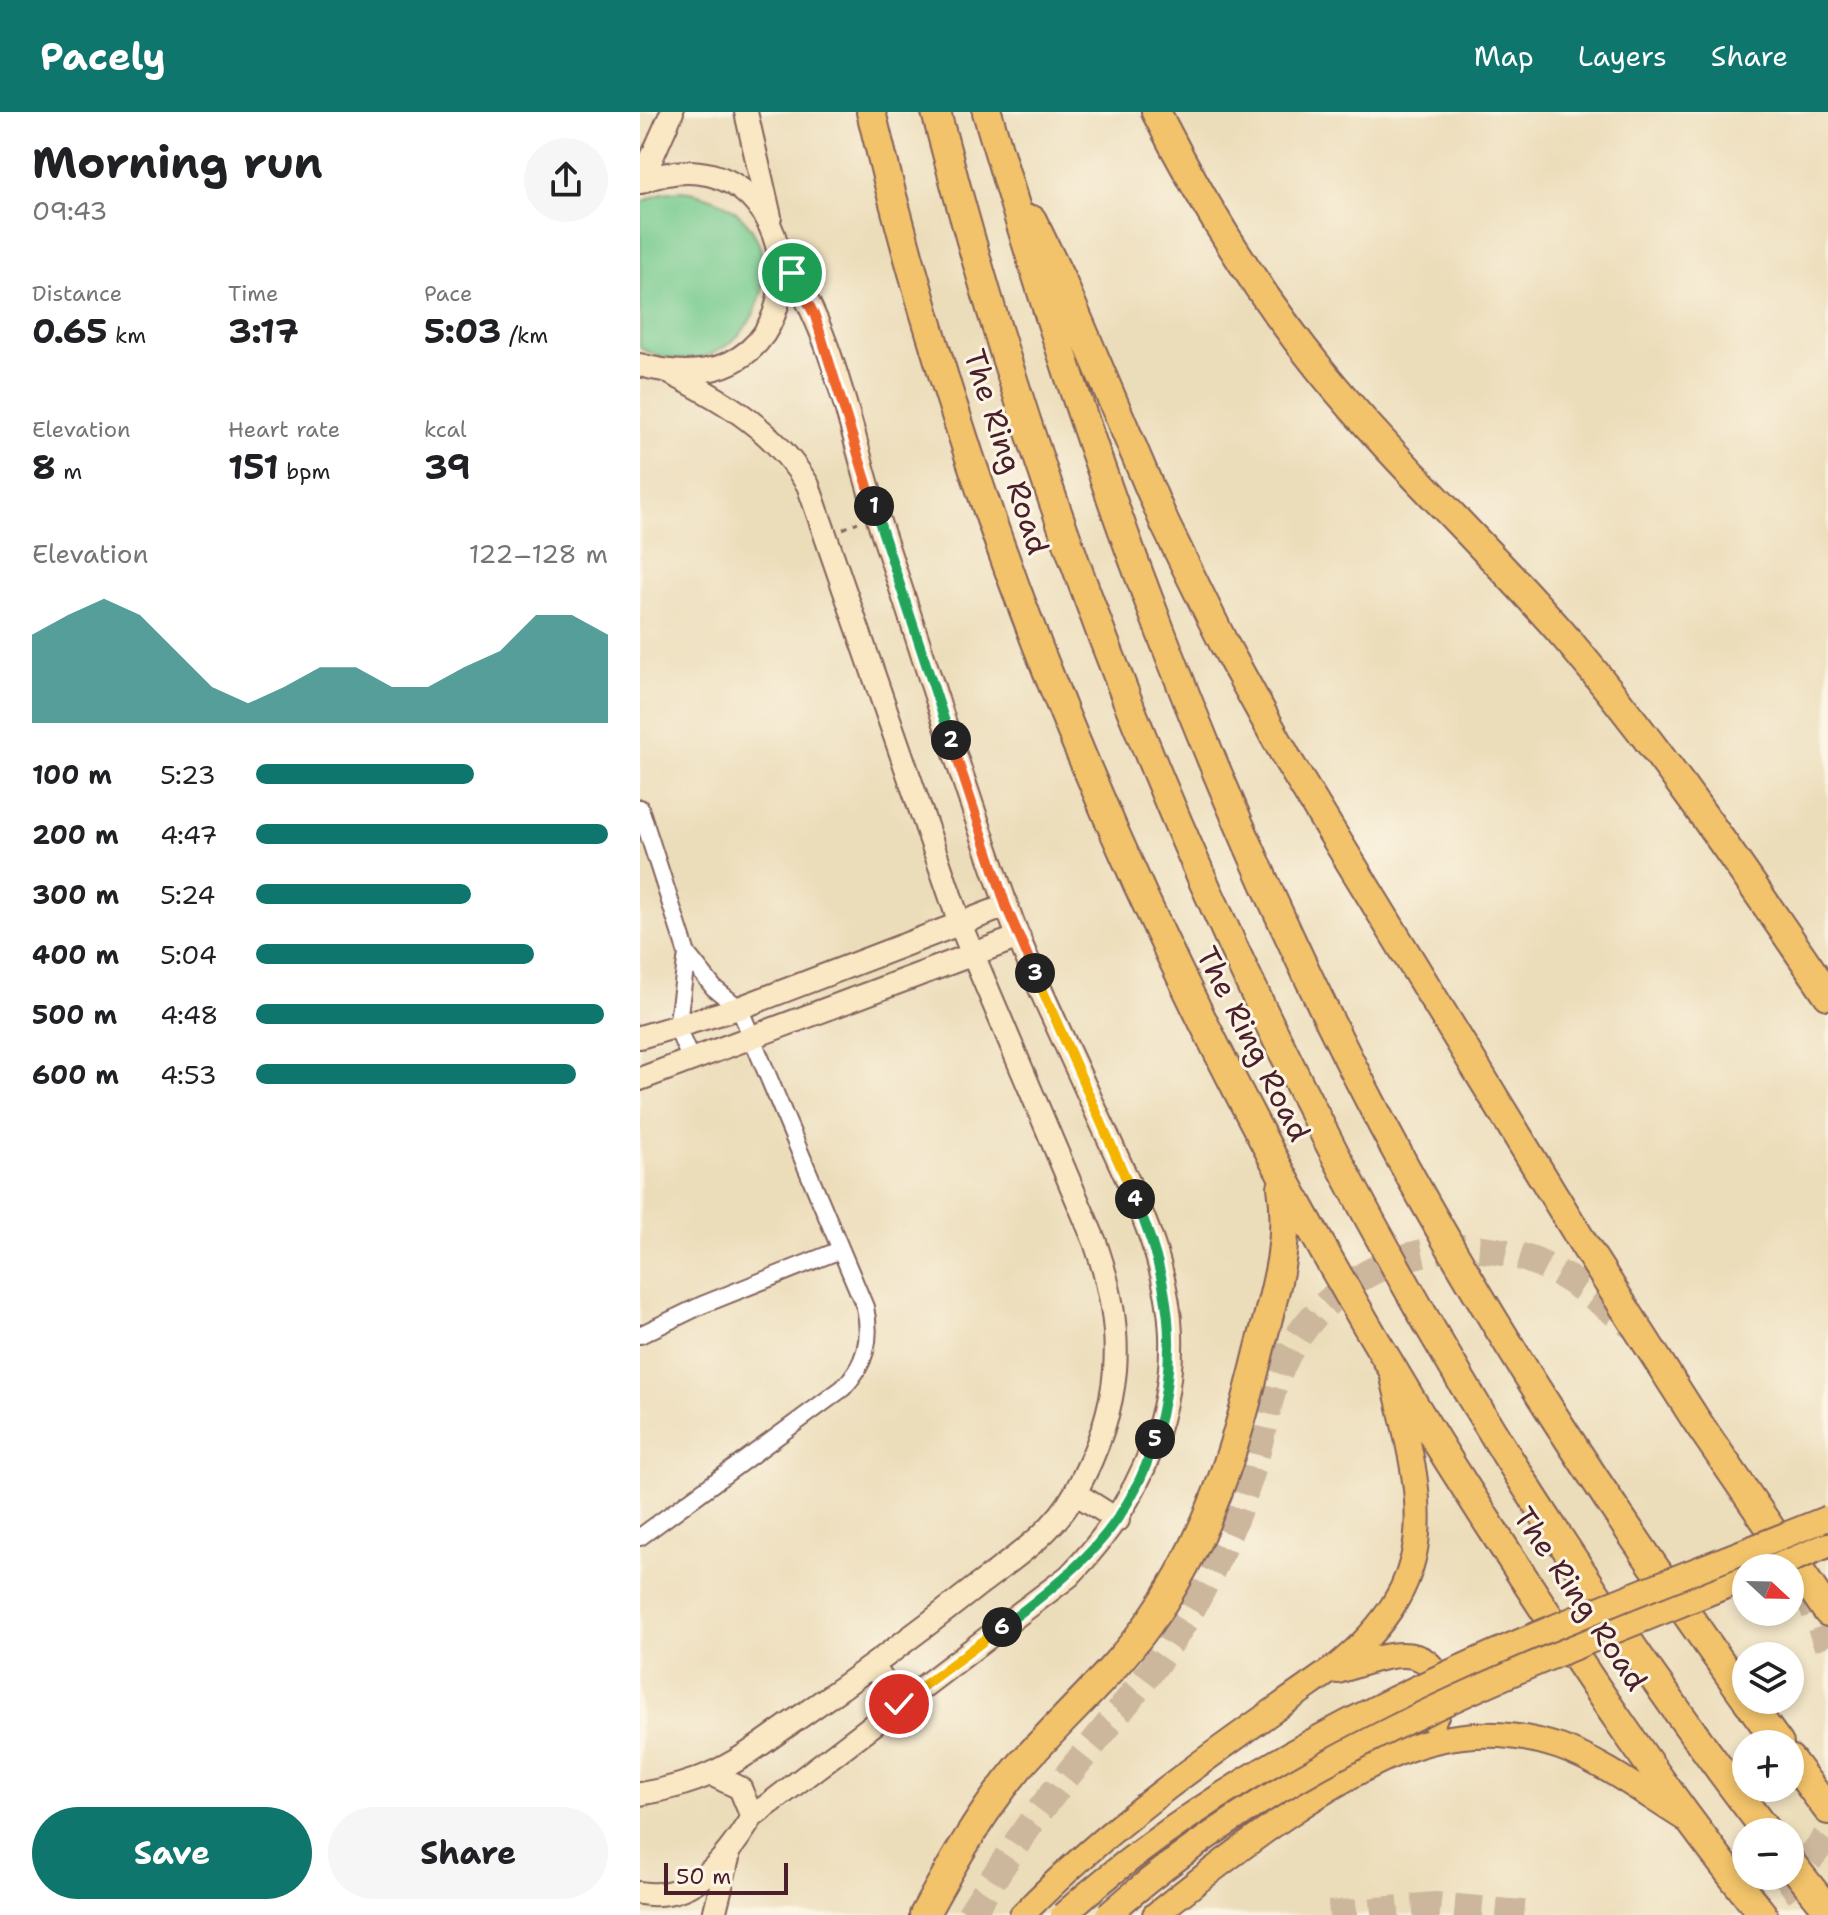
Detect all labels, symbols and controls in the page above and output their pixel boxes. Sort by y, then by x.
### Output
text: Pacely [40,31,166,82]
text: Map [1474,37,1534,75]
text: Layers [1578,37,1667,75]
text: Share [1711,37,1788,75]
text: Morning run [32,133,323,192]
button: share [524,138,608,222]
text: 09:43 [32,193,107,228]
pin [758,239,826,307]
icon: arrive [770,251,814,295]
text: Distance [32,279,122,308]
text: Time [228,279,278,308]
text: Pace [424,279,472,308]
text: 0.65 [32,308,108,354]
text: 3:17 [228,308,299,354]
text: 5:03 [424,308,501,354]
text: km [108,321,146,350]
text: /km [501,321,548,350]
street label: The Ring Road [954,344,1059,560]
text: Elevation [32,415,130,444]
text: Heart rate [228,415,340,444]
text: kcal [424,415,467,444]
text: 8 [32,444,56,490]
text: 151 [228,444,279,490]
text: 39 [424,444,471,490]
text: m [56,457,82,486]
text: bpm [279,457,331,486]
pin: 1 [854,486,894,526]
text: 1 [869,491,879,520]
text: Elevation [32,536,148,571]
text: 122–128 m [469,536,608,571]
pin: 2 [931,720,971,760]
text: 2 [943,725,959,754]
text: 100 m [32,757,112,792]
text: 5:23 [160,757,216,792]
text: 200 m [32,817,119,852]
text: 4:47 [160,817,217,852]
text: 300 m [32,877,119,912]
text: 5:24 [160,877,215,912]
text: 400 m [32,937,119,972]
text: 5:04 [160,937,217,972]
street label: The Ring Road [1187,939,1320,1148]
pin: 3 [1015,953,1055,993]
text: 3 [1027,958,1043,987]
text: 500 m [32,997,117,1032]
text: 4:48 [160,997,219,1032]
text: 600 m [32,1057,119,1092]
text: 4:53 [160,1057,217,1092]
pin: 4 [1115,1179,1155,1219]
text: 4 [1127,1184,1143,1213]
pin: 5 [1135,1419,1175,1459]
text: 5 [1148,1424,1162,1453]
street label: The Ring Road [1504,1499,1657,1699]
north arrow [1732,1554,1804,1626]
map controls [1732,1554,1804,1890]
pin: 6 [982,1607,1022,1647]
text: 6 [994,1612,1010,1641]
button: layers [1732,1642,1804,1714]
pin [865,1670,933,1738]
icon: check [877,1682,921,1726]
button: + [1732,1730,1804,1802]
button: Save [32,1807,312,1899]
button: Share [328,1807,608,1899]
button: − [1732,1818,1804,1890]
scale bar [664,1859,788,1895]
text: 50 m [676,1862,731,1891]

